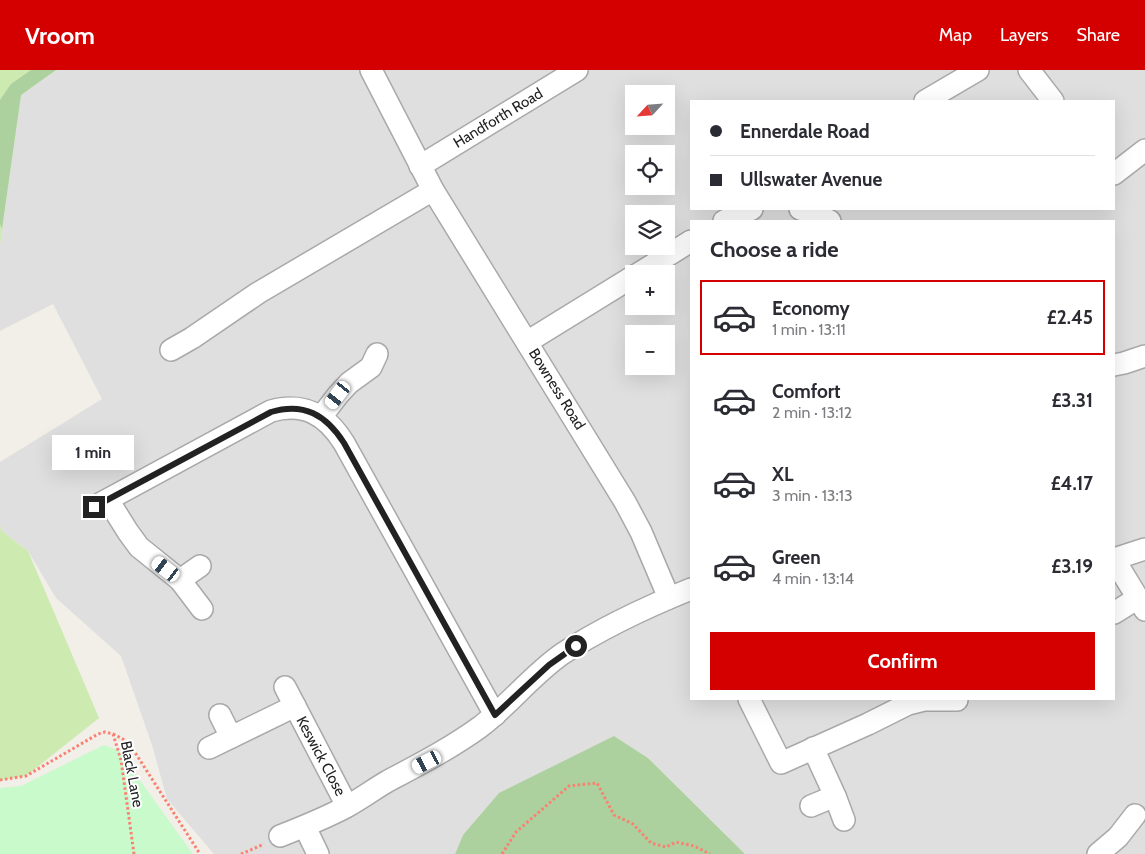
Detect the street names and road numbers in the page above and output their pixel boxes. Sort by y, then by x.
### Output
street label: Handforth Road [450,84,546,152]
street label: Bowness Road [525,345,589,433]
street label: Keswick Close [292,713,350,799]
street label: Black Lane [117,739,147,809]

